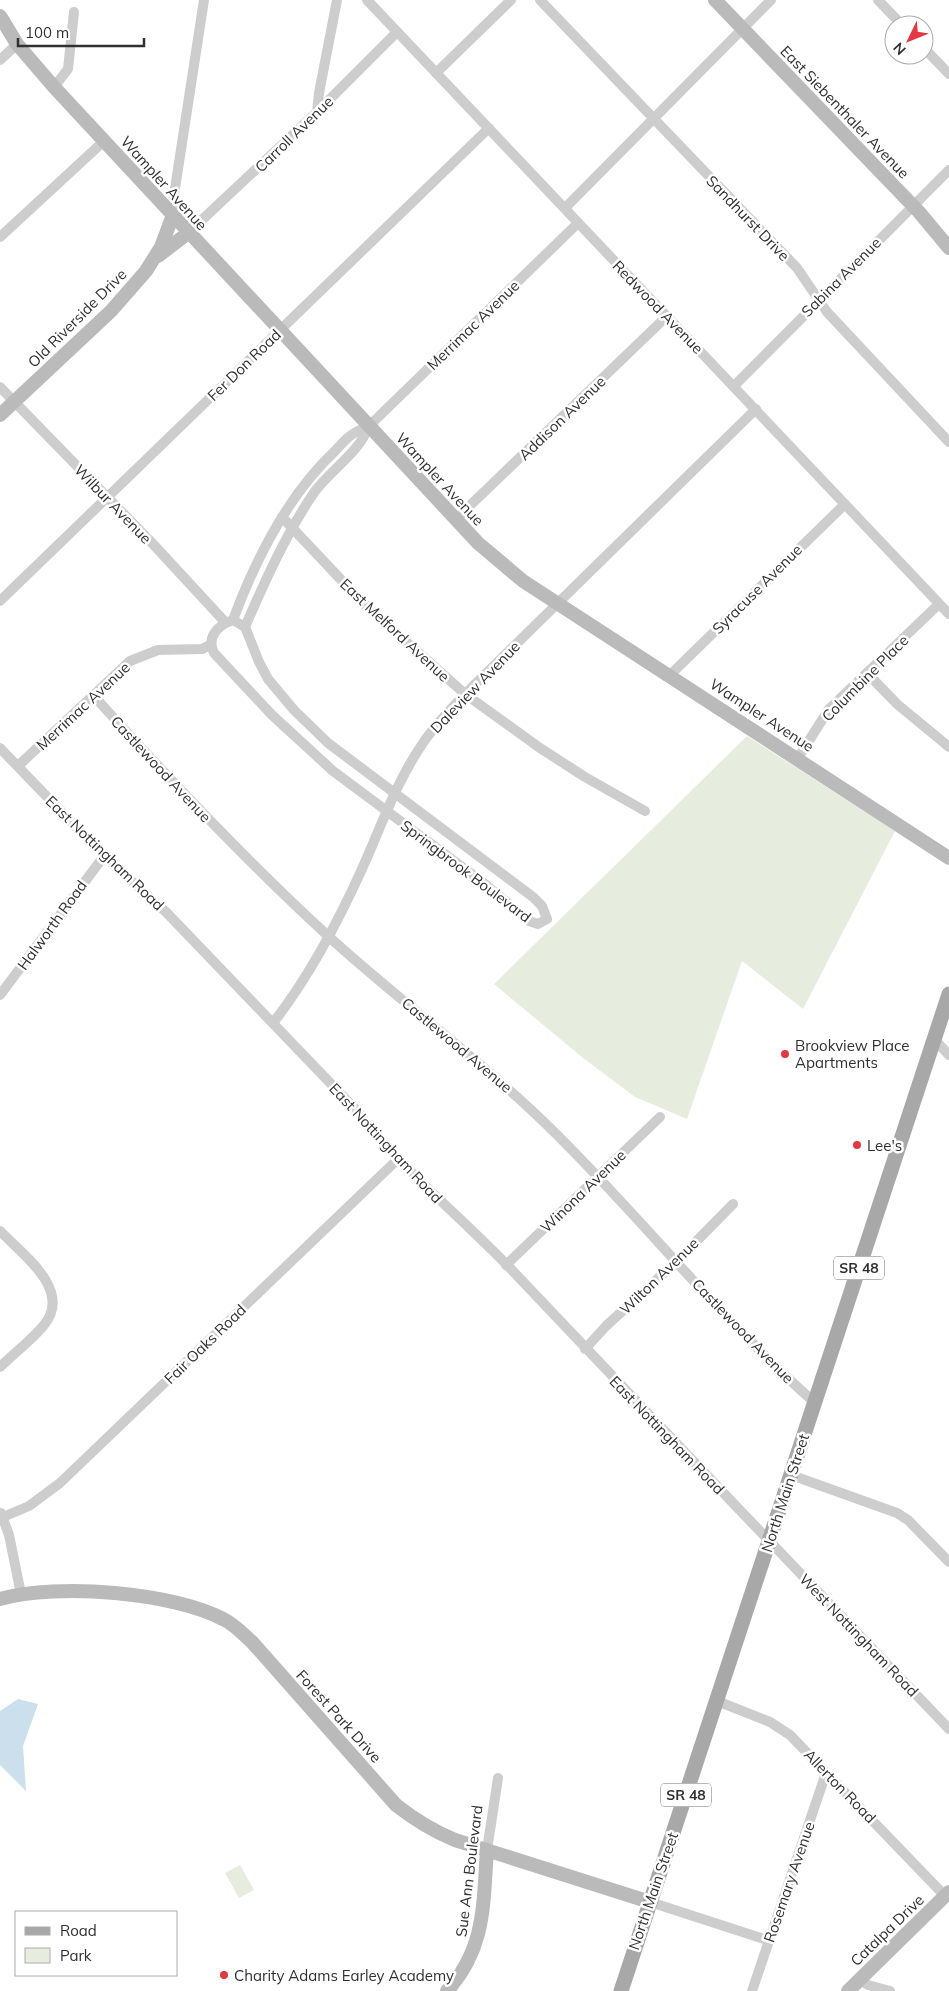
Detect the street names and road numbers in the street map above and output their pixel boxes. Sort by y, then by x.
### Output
street label: East Siebenthaler Avenue [776,42,914,182]
street label: Carroll Avenue [251,92,337,176]
street label: Wampler Avenue [117,132,211,234]
street label: Sandhurst Drive [702,171,794,265]
street label: Sabina Avenue [797,233,885,321]
street label: Redwood Avenue [609,256,707,358]
street label: Old Riverside Drive [24,265,130,371]
street label: Merrimac Avenue [423,276,523,374]
street label: Fer Don Road [203,325,285,405]
street label: Addison Avenue [515,372,609,464]
street label: Wampler Avenue [392,429,488,529]
street label: Wilbur Avenue [70,460,156,548]
street label: Syracuse Avenue [708,540,806,638]
street label: East Melford Avenue [336,574,454,686]
street label: Columbine Place [818,631,912,725]
street label: Daleview Avenue [426,637,524,737]
street label: Merrimac Avenue [32,658,134,754]
street label: Wampler Avenue [706,674,818,756]
street label: Castlewood Avenue [107,712,215,826]
street label: East Nottingham Road [42,792,168,914]
street label: Springbrook Boulevard [397,816,535,926]
street label: Halworth Road [13,876,91,974]
street label: Castlewood Avenue [398,993,516,1097]
street label: East Nottingham Road [325,1079,447,1207]
street label: Winona Avenue [536,1145,630,1237]
street label: Wilton Avenue [616,1234,702,1318]
road number: SR 48 [834,1256,884,1280]
street label: Castlewood Avenue [688,1275,798,1387]
street label: Fair Oaks Road [160,1300,250,1388]
street label: East Nottingham Road [606,1372,728,1498]
street label: North Main Street [757,1431,813,1555]
street label: West Nottingham Road [795,1570,923,1700]
street label: Forest Park Drive [292,1666,386,1766]
street label: Allerton Road [800,1745,880,1827]
road number: SR 48 [661,1784,711,1806]
street label: Sue Ann Boulevard [451,1804,487,1938]
street label: Rosemary Avenue [759,1819,819,1945]
street label: North Main Street [624,1830,682,1952]
street label: Catalpa Drive [846,1890,928,1970]

